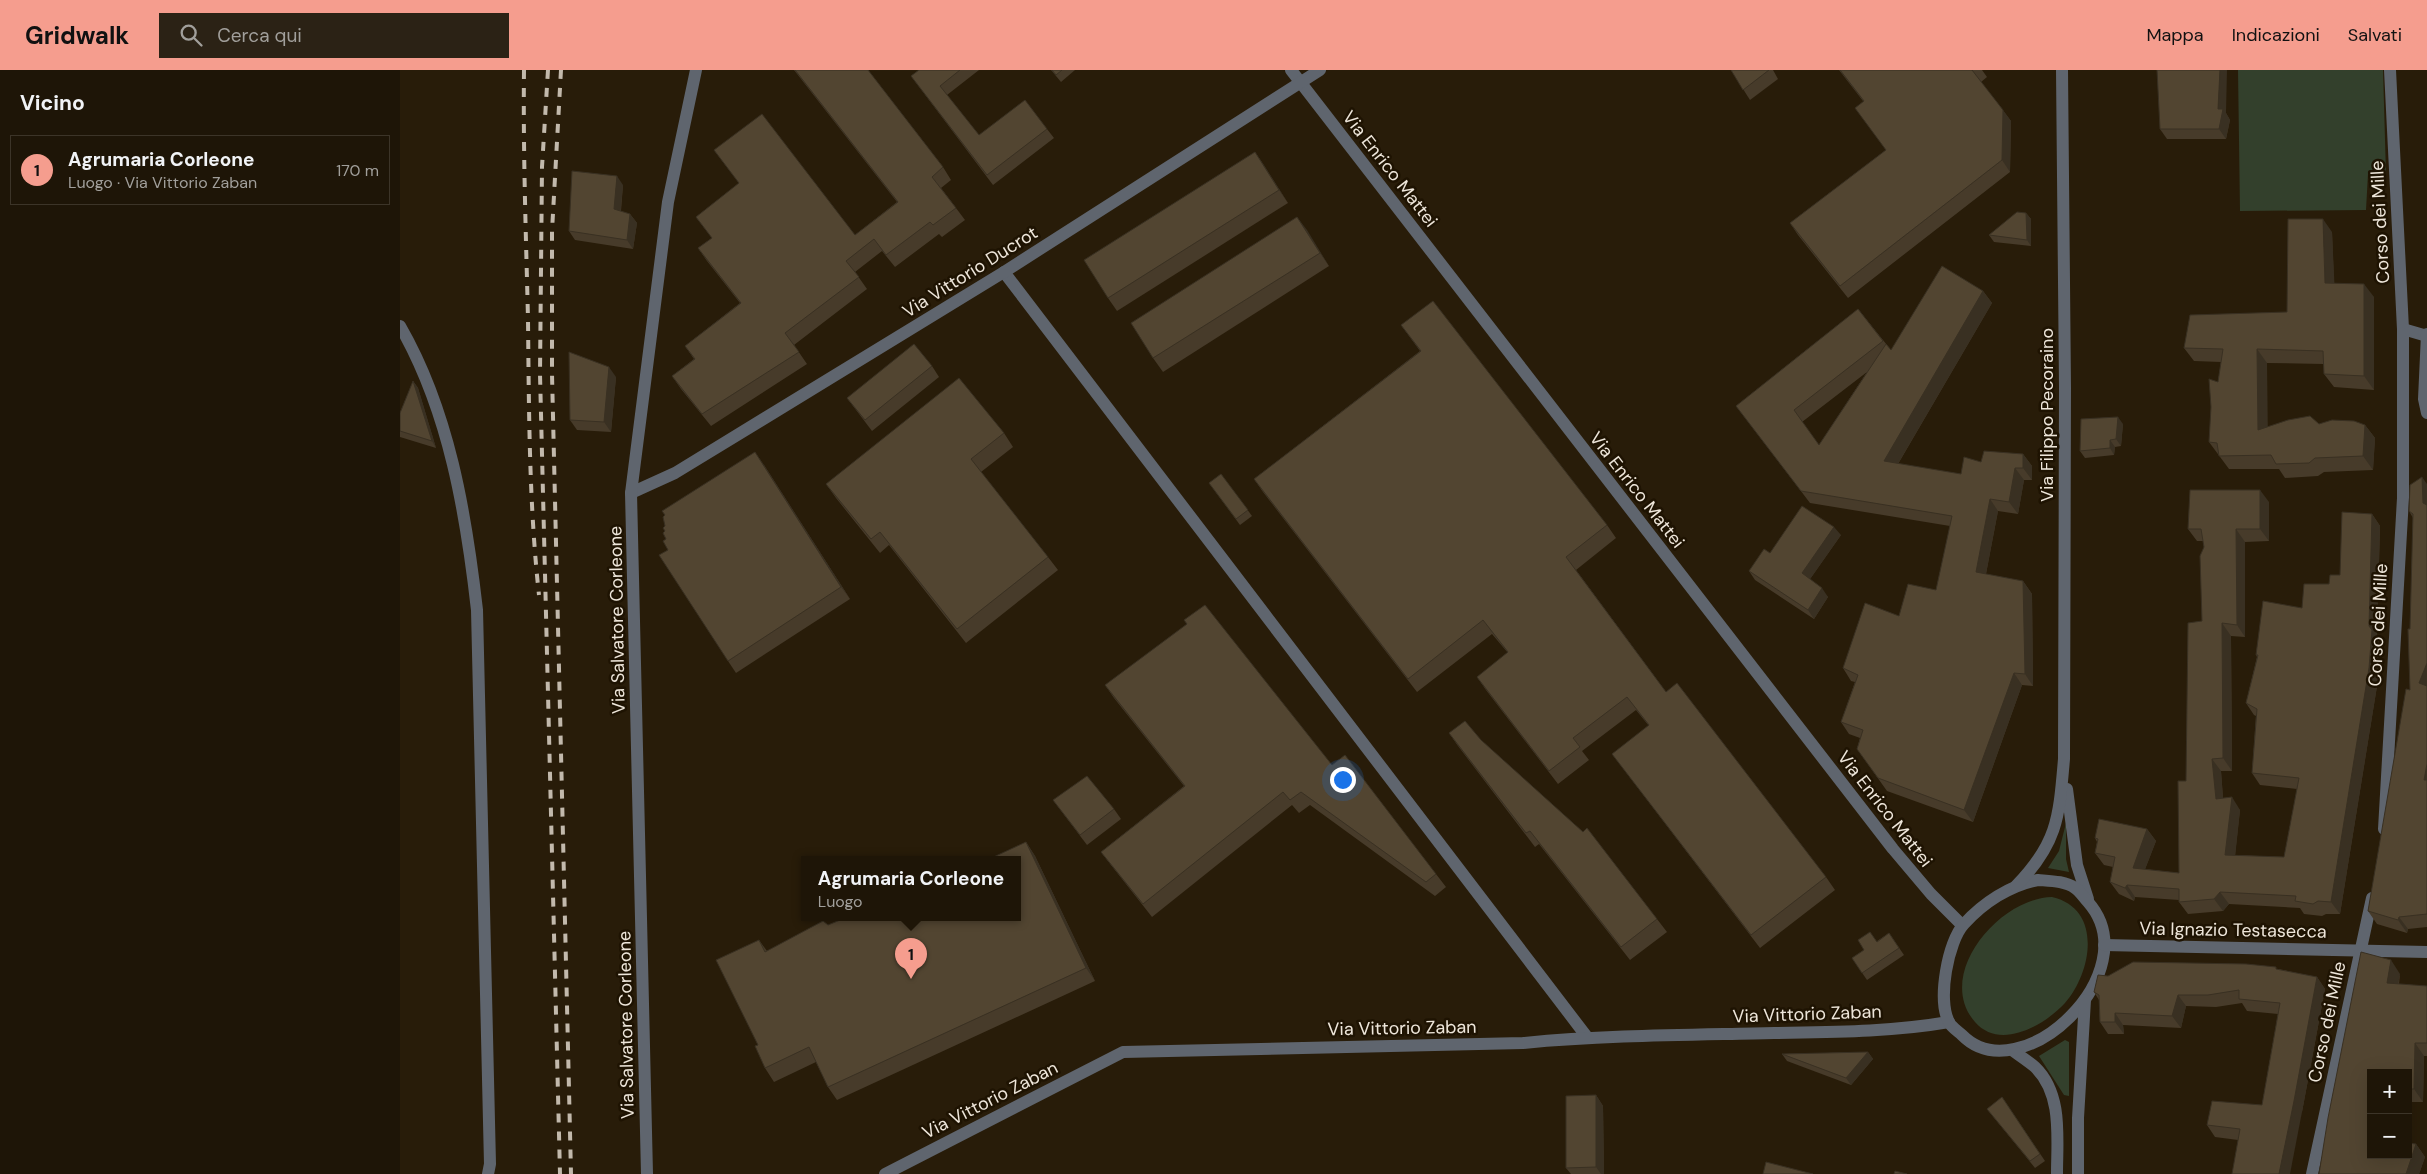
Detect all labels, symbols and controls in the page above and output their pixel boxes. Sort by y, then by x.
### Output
search box [159,13,509,58]
text: Gridwalk [25,20,129,51]
icon: search [177,21,205,49]
text: Cerca qui [217,23,302,48]
text: Mappa [2146,23,2204,47]
text: Indicazioni [2232,23,2320,47]
text: Salvati [2348,23,2402,47]
text: Vicino [20,89,85,117]
street label: Via Enrico Mattei [1337,106,1443,232]
text: Agrumaria Corleone [68,147,255,172]
text: 1 [34,160,40,181]
text: 170 m [336,160,379,181]
street label: Corso dei Mille [2365,160,2395,284]
text: Luogo · Via Vittorio Zaban [68,172,257,193]
street label: Via Vittorio Ducrot [898,221,1042,323]
street label: Via Filippo Pecoraino [2035,328,2059,502]
street label: Via Enrico Mattei [1584,427,1690,553]
street label: Via Salvatore Corleone [603,526,631,714]
street label: Corso dei Mille [2363,563,2393,687]
street label: Via Enrico Mattei [1832,746,1938,872]
your location [1330,767,1356,793]
popup [801,856,1021,921]
text: Agrumaria Corleone [818,866,1004,891]
text: Luogo [818,891,863,912]
street label: Via Ignazio Testasecca [2139,916,2327,944]
street label: Via Salvatore Corleone [612,931,640,1119]
pin: 1 [895,938,927,979]
street label: Corso dei Mille [2302,959,2352,1085]
street label: Via Vittorio Zaban [1732,999,1882,1029]
street label: Via Vittorio Zaban [1327,1015,1477,1041]
street label: Via Vittorio Zaban [918,1055,1062,1145]
map controls [2367,1069,2412,1159]
button: + [2367,1069,2412,1114]
button: − [2367,1114,2412,1159]

